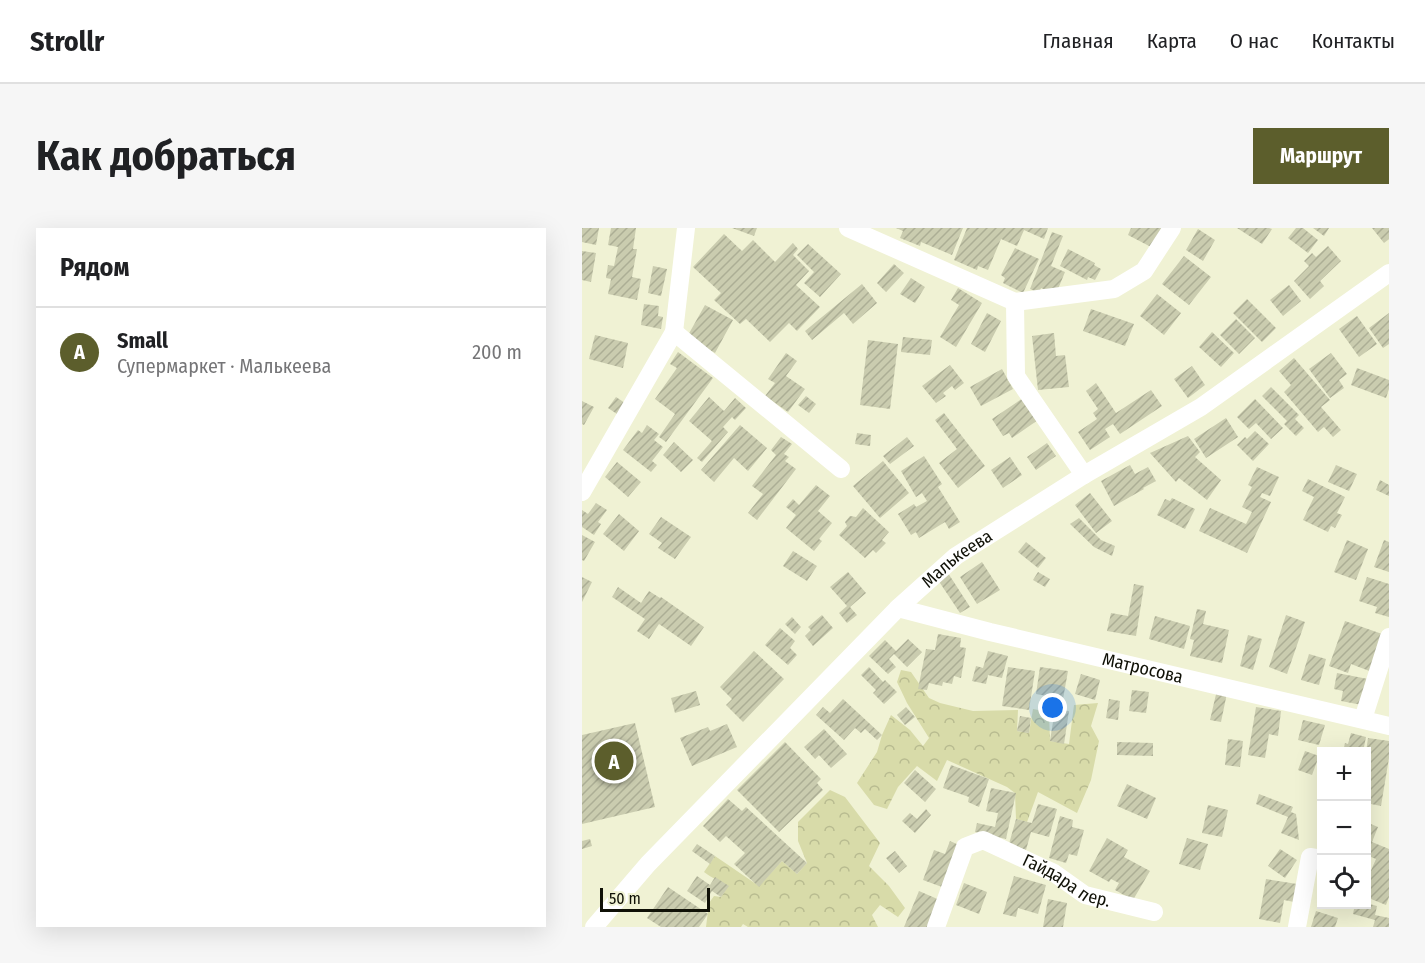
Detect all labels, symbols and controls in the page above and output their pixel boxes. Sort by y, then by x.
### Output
text: Strollr [30,25,104,58]
text: Главная [1043,28,1114,54]
text: Карта [1147,28,1197,54]
text: О нас [1230,28,1278,54]
text: Контакты [1311,28,1395,54]
button: Маршрут [1253,128,1389,184]
text: Как добраться [36,131,296,181]
text: Рядом [60,252,129,283]
text: Small [117,327,168,354]
text: A [74,340,85,364]
text: 200 m [472,340,522,364]
text: Супермаркет · Малькеева [117,354,331,378]
street label: Малькеева [917,525,997,592]
street label: Матросова [1100,648,1185,688]
your location [1038,693,1067,722]
pin: A [594,738,633,784]
map controls [1317,747,1371,909]
button: + [1317,747,1371,801]
button: − [1317,801,1371,855]
street label: Гайдара пер. [1019,849,1113,912]
button: locate [1317,855,1371,909]
scale bar [600,885,710,912]
text: 50 m [609,889,641,908]

